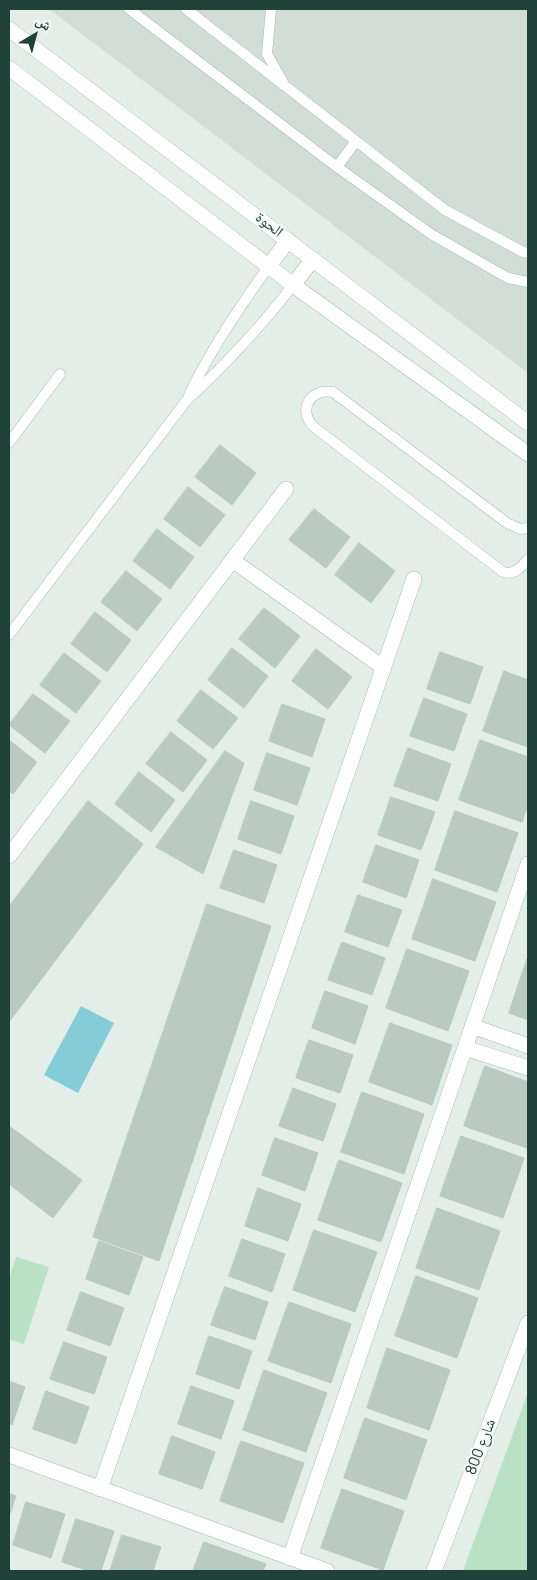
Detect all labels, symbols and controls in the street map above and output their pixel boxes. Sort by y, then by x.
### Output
north arrow [10,10,60,60]
text: ش [33,11,56,35]
street label: الحوة [252,209,286,241]
street label: شارع 800 [462,1416,500,1478]

